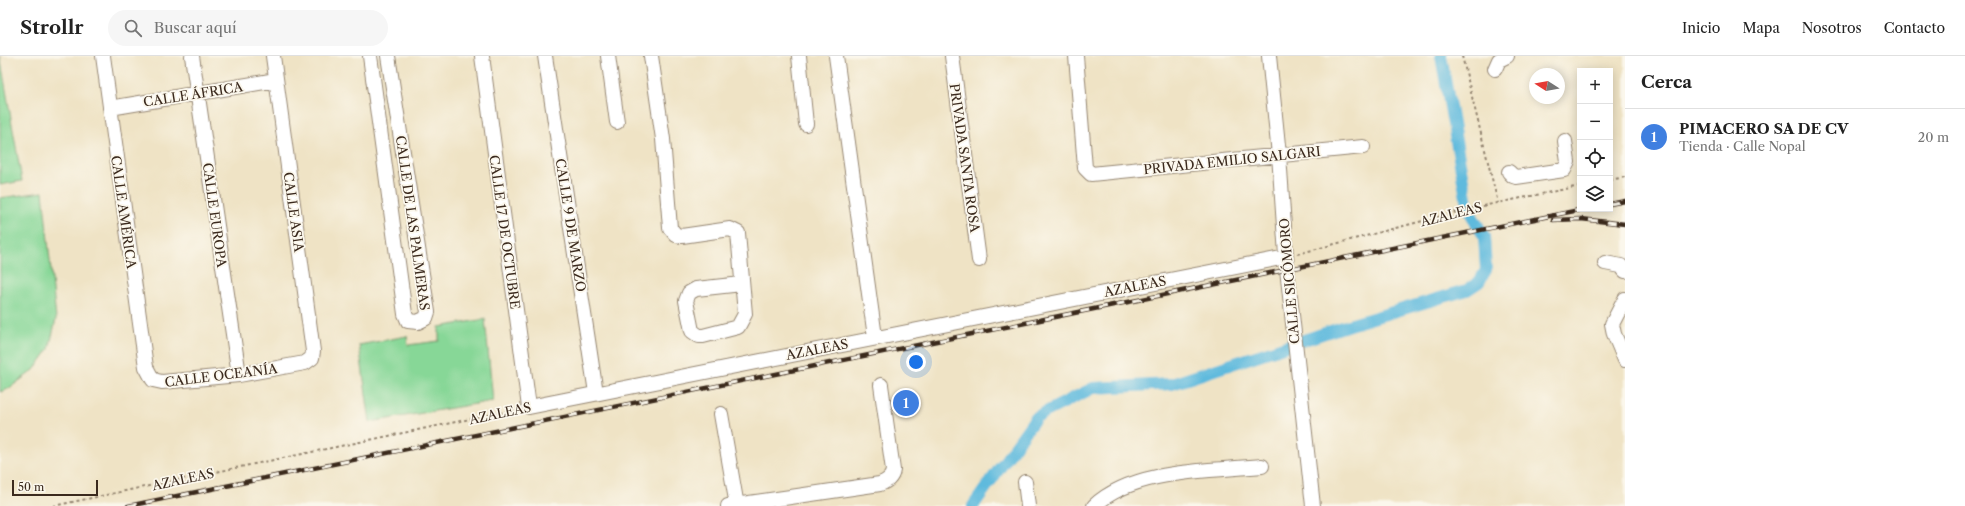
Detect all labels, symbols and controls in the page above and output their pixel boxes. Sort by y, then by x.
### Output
search box [108,10,388,46]
text: Strollr [20,16,84,39]
icon: search [122,17,144,39]
text: Buscar aquí [154,18,237,37]
text: Inicio [1682,19,1720,37]
text: Mapa [1742,19,1780,37]
text: Nosotros [1802,19,1862,37]
text: Contacto [1884,19,1945,37]
north arrow [1529,68,1565,104]
map controls [1577,68,1613,212]
button: + [1577,68,1613,104]
text: Cerca [1641,72,1692,92]
street label: CALLE ÁFRICA [142,78,244,110]
street label: PRIVADA SANTA ROSA [947,82,983,234]
button: − [1577,104,1613,140]
text: PIMACERO SA DE CV [1679,119,1849,138]
text: 1 [1651,129,1657,145]
text: 20 m [1918,129,1949,145]
street label: CALLE DE LAS PALMERAS [393,135,433,312]
text: Tienda · Calle Nopal [1679,138,1806,154]
button: locate [1577,140,1613,176]
street label: PRIVADA EMILIO SALGARI [1143,143,1322,177]
street label: CALLE AMÉRICA [108,154,140,270]
street label: CALLE 17 DE OCTUBRE [486,154,524,310]
street label: CALLE 9 DE MARZO [553,157,589,293]
street label: CALLE EUROPA [200,162,230,269]
street label: CALLE ASIA [280,171,308,253]
button: layers [1577,176,1613,212]
street label: AZALEAS [1418,199,1484,230]
street label: CALLE SICÓMORO [1276,217,1302,345]
street label: AZALEAS [1102,272,1168,300]
street label: AZALEAS [784,335,850,363]
your location [906,352,926,372]
street label: CALLE OCEANÍA [164,360,279,390]
pin: 1 [893,388,919,418]
street label: AZALEAS [467,399,533,428]
street label: AZALEAS [150,465,216,494]
scale bar [12,478,98,497]
text: 50 m [18,480,44,494]

